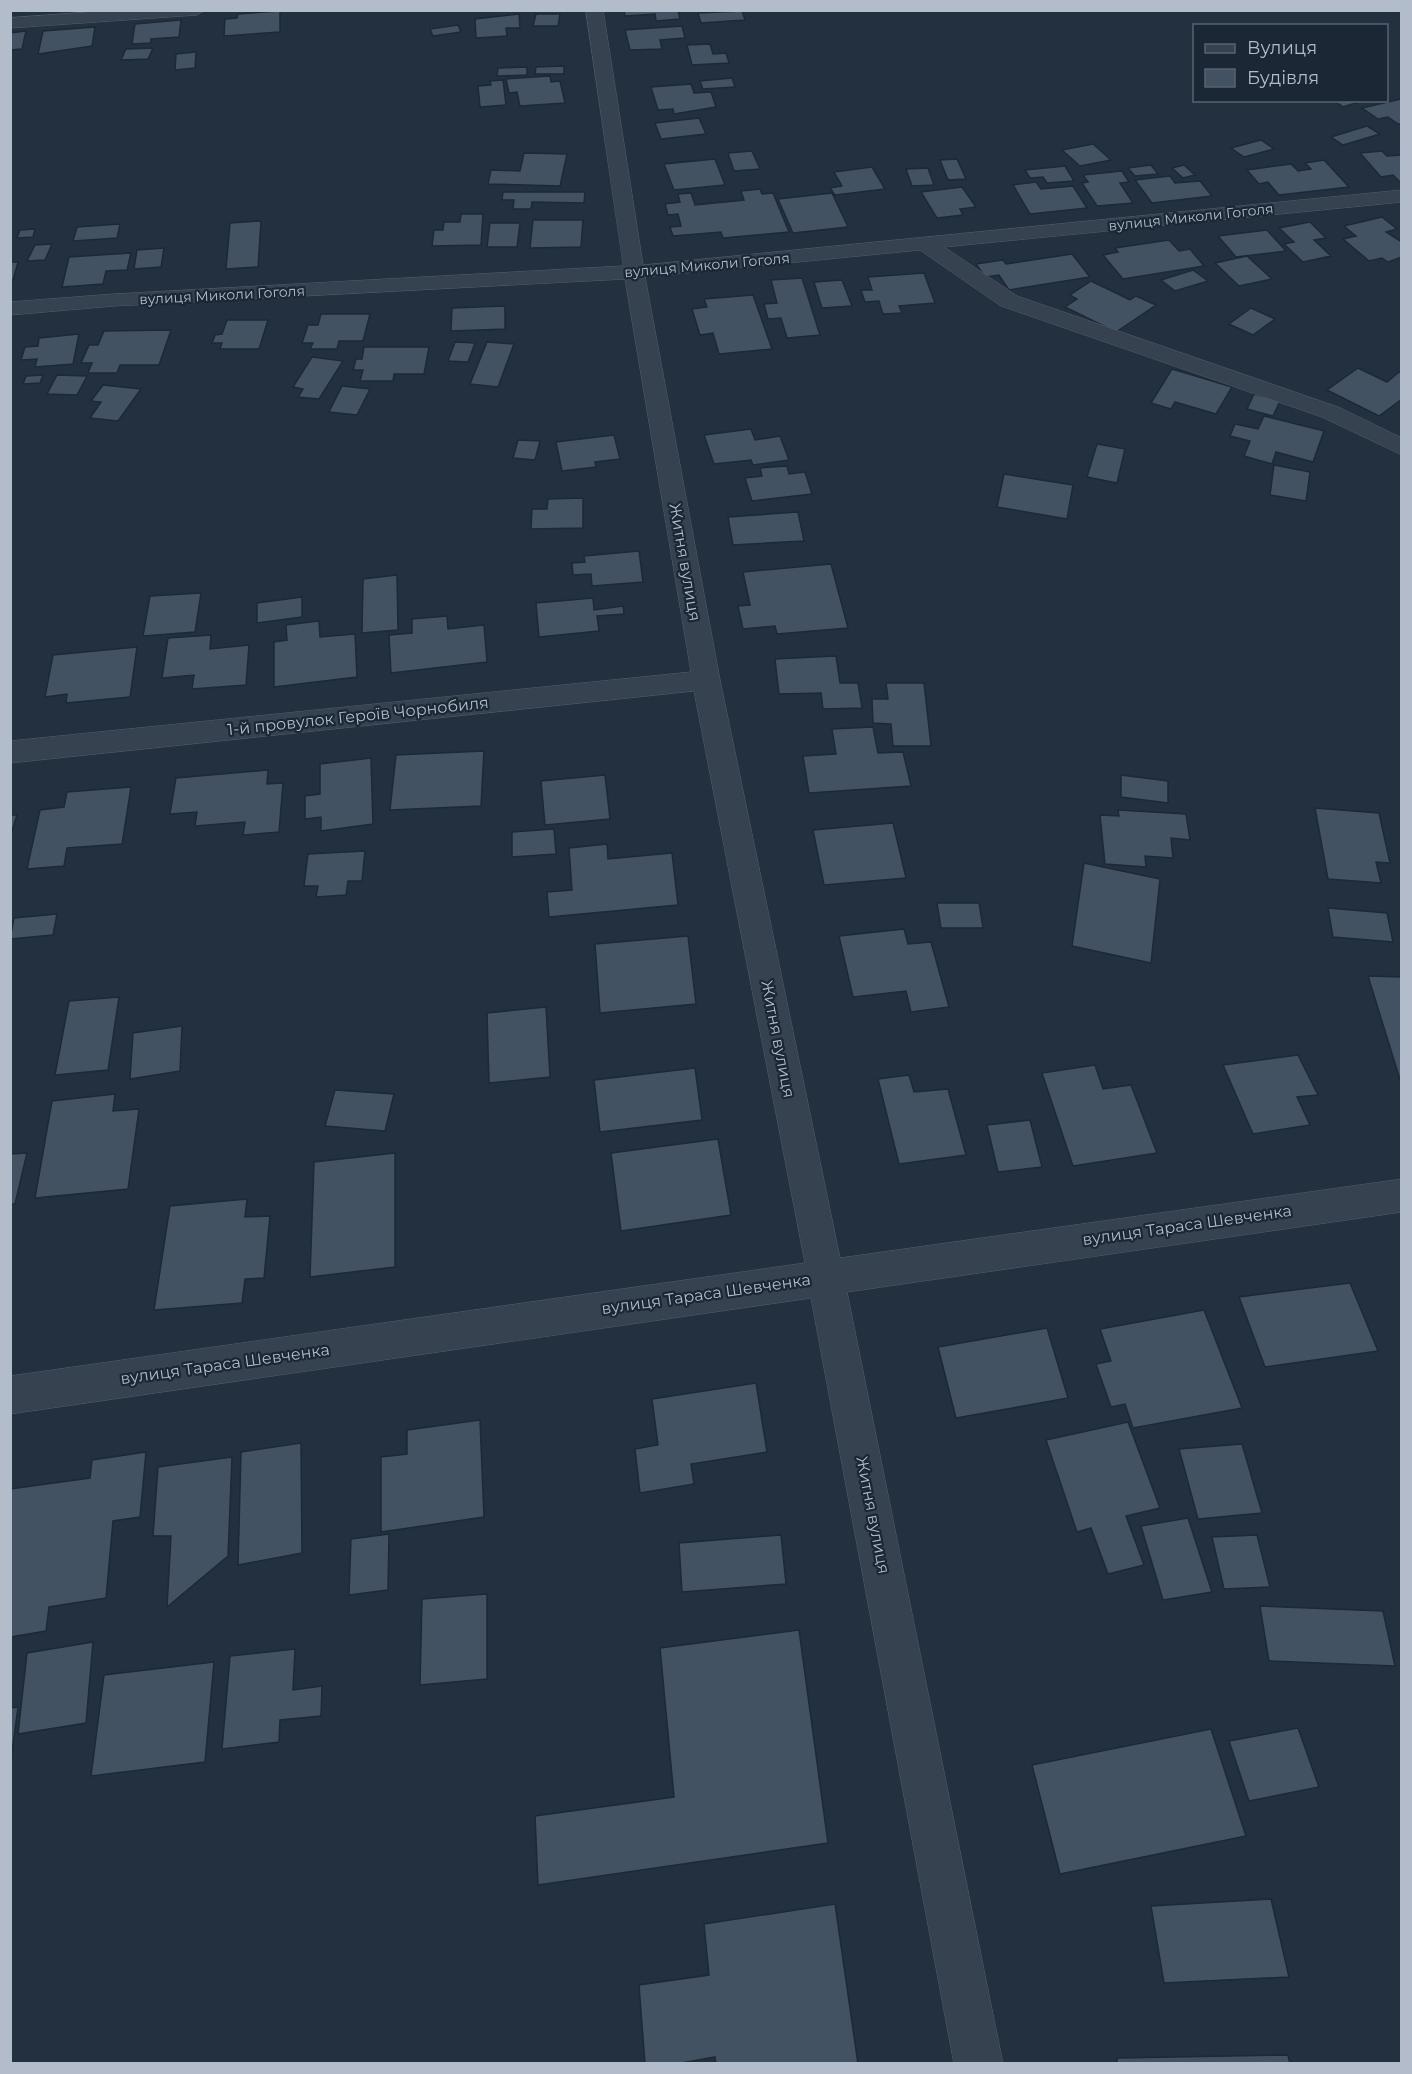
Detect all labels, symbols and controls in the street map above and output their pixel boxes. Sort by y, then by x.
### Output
legend [1193,24,1388,102]
text: Вулиця [1247,37,1317,59]
text: Будівля [1247,67,1319,89]
street label: вулиця Миколи Гоголя [1108,199,1274,235]
street label: вулиця Миколи Гоголя [624,249,790,281]
street label: вулиця Миколи Гоголя [139,282,305,308]
street label: Житня вулиця [665,502,705,622]
street label: 1-й провулок Героїв Чорнобиля [226,693,490,739]
street label: Житня вулиця [757,979,799,1099]
street label: вулиця Тараса Шевченка [1081,1201,1293,1249]
street label: вулиця Тараса Шевченка [600,1270,812,1318]
street label: вулиця Тараса Шевченка [119,1340,331,1388]
street label: Житня вулиця [852,1455,894,1575]

